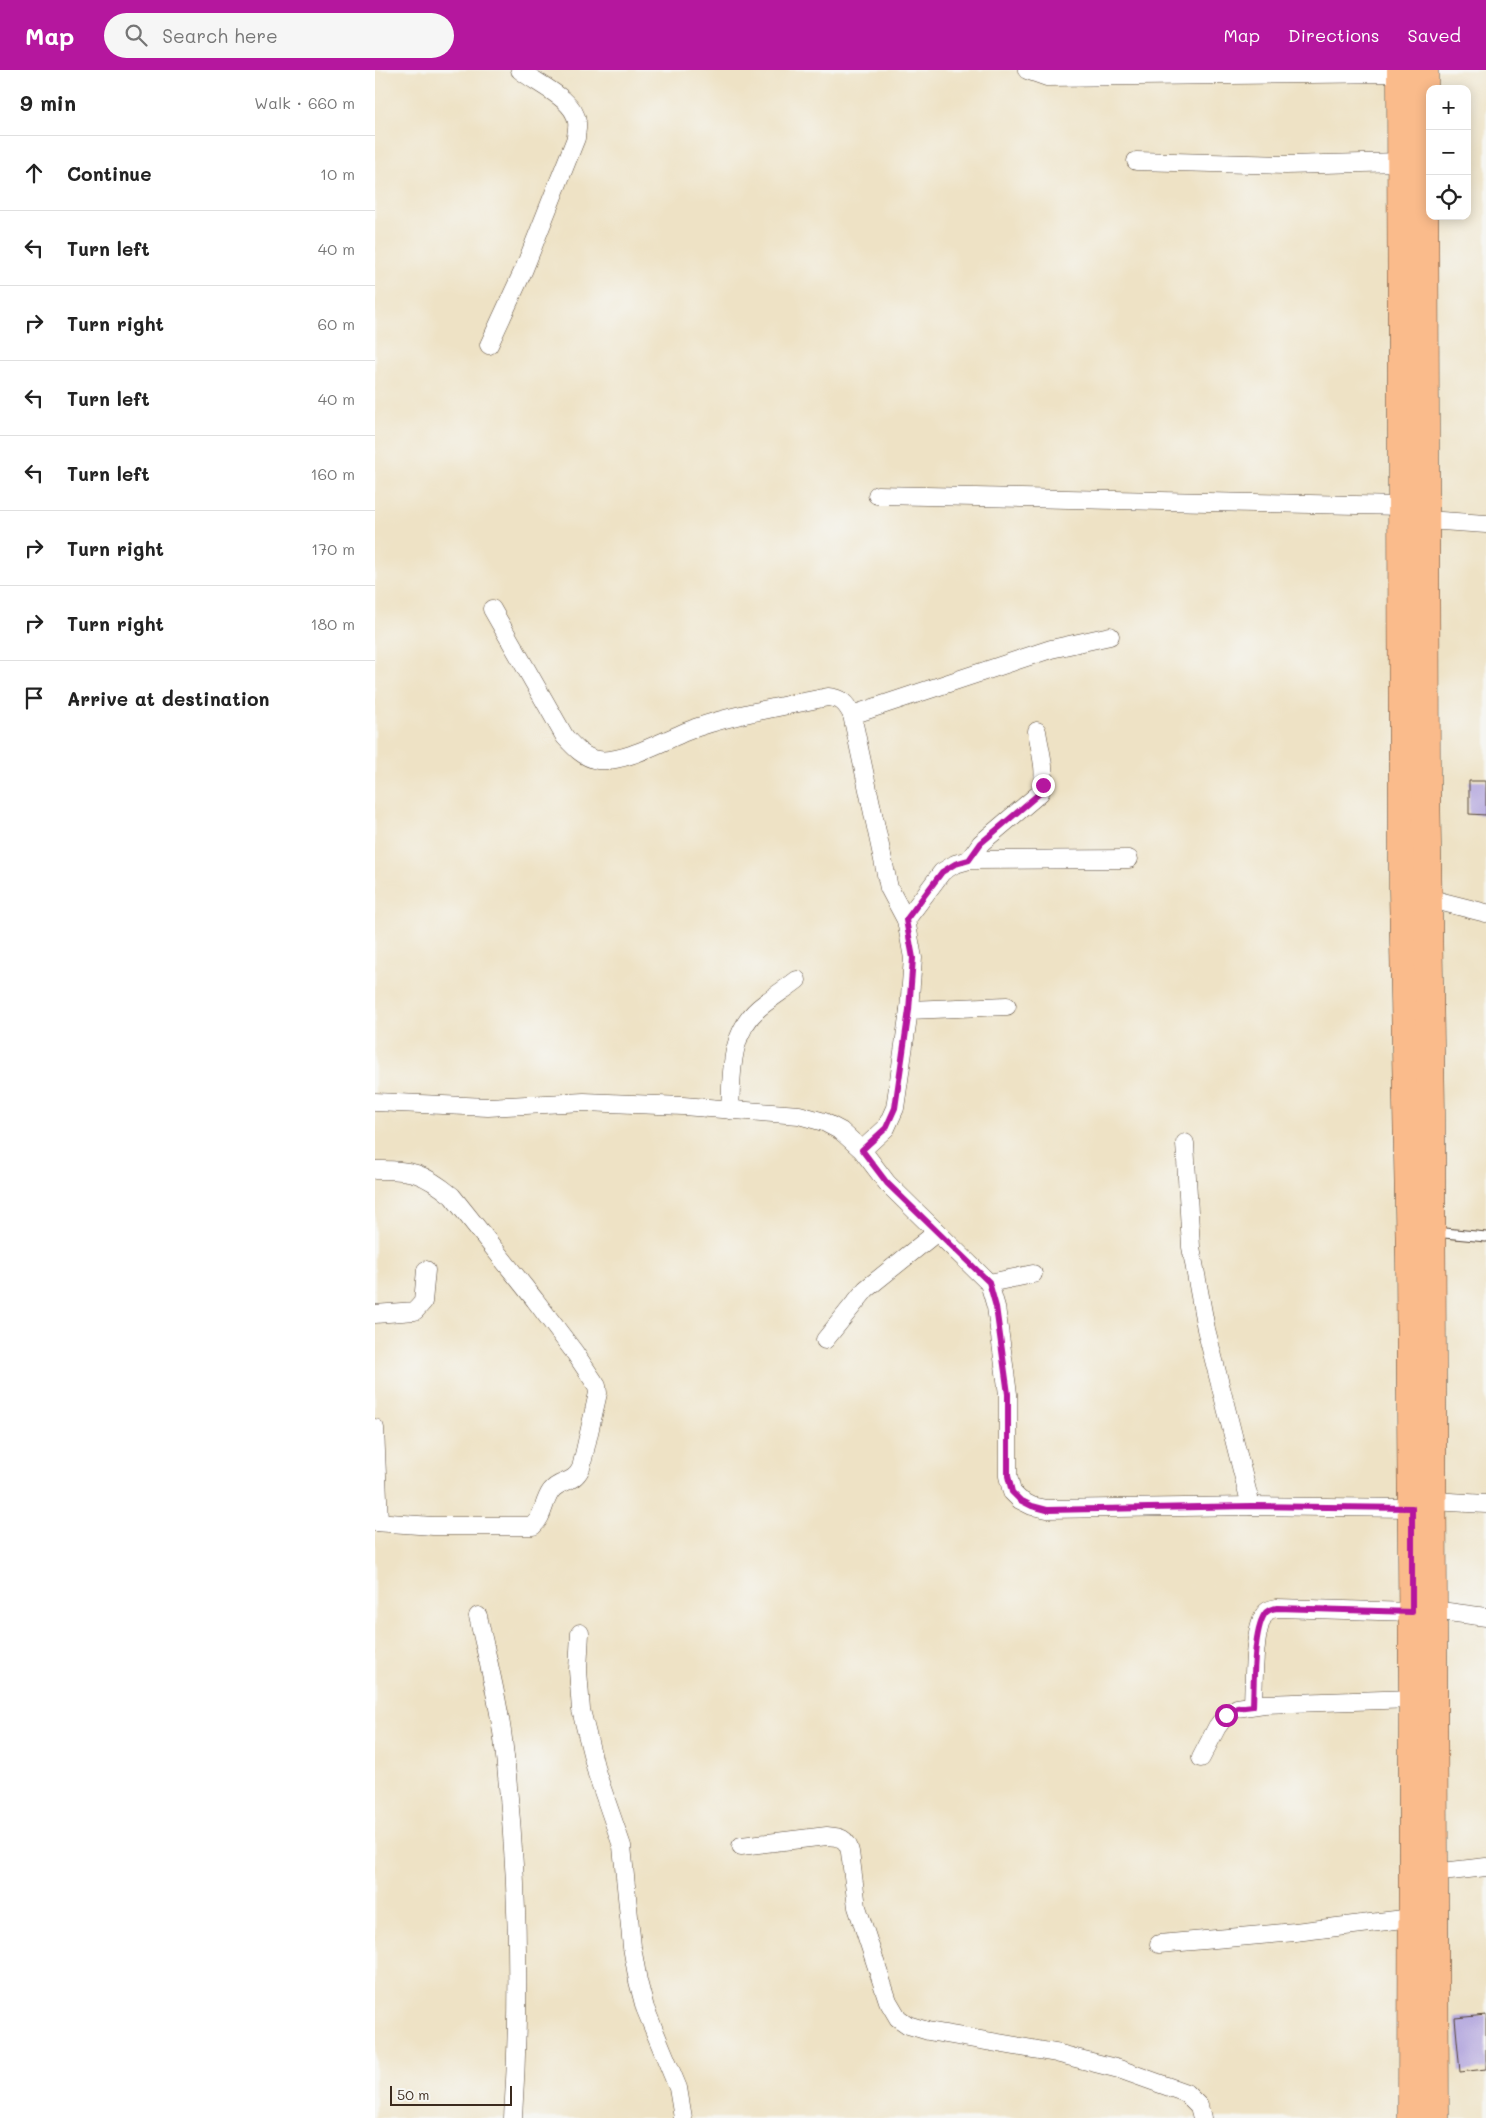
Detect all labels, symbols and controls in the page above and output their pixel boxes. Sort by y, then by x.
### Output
search box [104,13,454,58]
text: Map [25,20,74,51]
icon: search [122,21,150,49]
text: Search here [162,23,278,48]
text: Map [1223,23,1260,47]
text: Directions [1288,23,1380,47]
text: Saved [1408,23,1461,47]
map controls [1426,85,1471,220]
button: + [1426,85,1471,130]
text: 9 min [20,89,76,116]
text: Walk · 660 m [254,92,355,113]
button: − [1426,130,1471,175]
icon: ahead [20,159,48,187]
text: Continue [67,161,152,186]
text: 10 m [320,163,355,184]
button: locate [1426,175,1471,220]
icon: left [20,234,48,262]
text: Turn left [67,236,150,261]
text: 40 m [318,238,355,259]
icon: right [20,309,48,337]
text: Turn right [67,311,164,336]
text: 60 m [318,313,355,334]
icon: left [20,384,48,412]
text: Turn left [67,386,150,411]
text: 40 m [318,388,355,409]
icon: left [20,459,48,487]
text: Turn left [67,461,150,486]
text: 160 m [310,463,355,484]
icon: right [20,534,48,562]
text: Turn right [67,536,164,561]
text: 170 m [311,538,355,559]
icon: right [20,609,48,637]
text: Turn right [67,611,164,636]
text: 180 m [310,613,355,634]
icon: arrive [20,684,48,712]
text: Arrive at destination [67,686,270,711]
route end [1032,774,1055,797]
route start [1215,1704,1238,1727]
scale bar [390,2083,513,2106]
text: 50 m [397,2085,429,2104]

